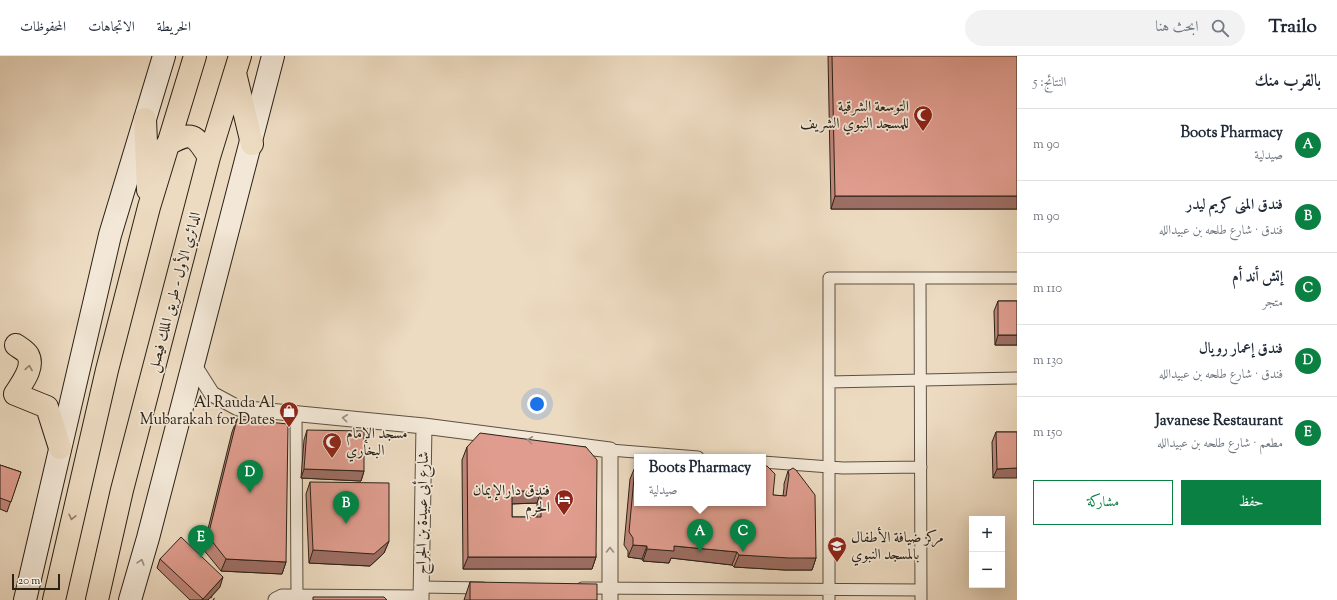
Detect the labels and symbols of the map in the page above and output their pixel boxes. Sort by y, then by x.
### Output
place label: التوسعة الشرقية للمسجد النبوي الشريف [800,97,909,135]
mosque icon: التوسعة الشرقية للمسجد النبوي الشريف [912,104,934,132]
street label: الدائري الأول - طريق الملك فيصل [142,209,207,375]
one-way arrow [24,365,33,371]
place label: Al Rauda Al Mubarakah for Dates [140,393,275,431]
your location [527,394,547,414]
shop icon: Al Rauda Al Mubarakah for Dates [278,400,300,428]
one-way arrow [342,414,348,423]
place label: مسجد الإمام البخاري [346,424,408,462]
mosque icon: مسجد الإمام البخاري [321,431,343,459]
one-way arrow [527,435,533,444]
street label: شارع أبى عبيدة بن الجراح [410,451,436,575]
pin: D [237,460,263,493]
place label: فندق دارالإيمان الحرم [473,481,550,520]
hotel icon: فندق دارالإيمان الحرم [553,488,575,516]
pin: B [333,491,359,524]
one-way arrow [69,514,77,520]
pin: A [687,519,713,552]
pin: C [730,519,756,552]
pin: E [188,525,214,558]
place label: مركز ضيافة الأطفال بالمسجد النبوي [851,526,944,566]
school or university icon: مركز ضيافة الأطفال بالمسجد النبوي [826,535,848,563]
one-way arrow [606,547,614,553]
one-way arrow [136,559,145,566]
scale bar [12,572,60,591]

